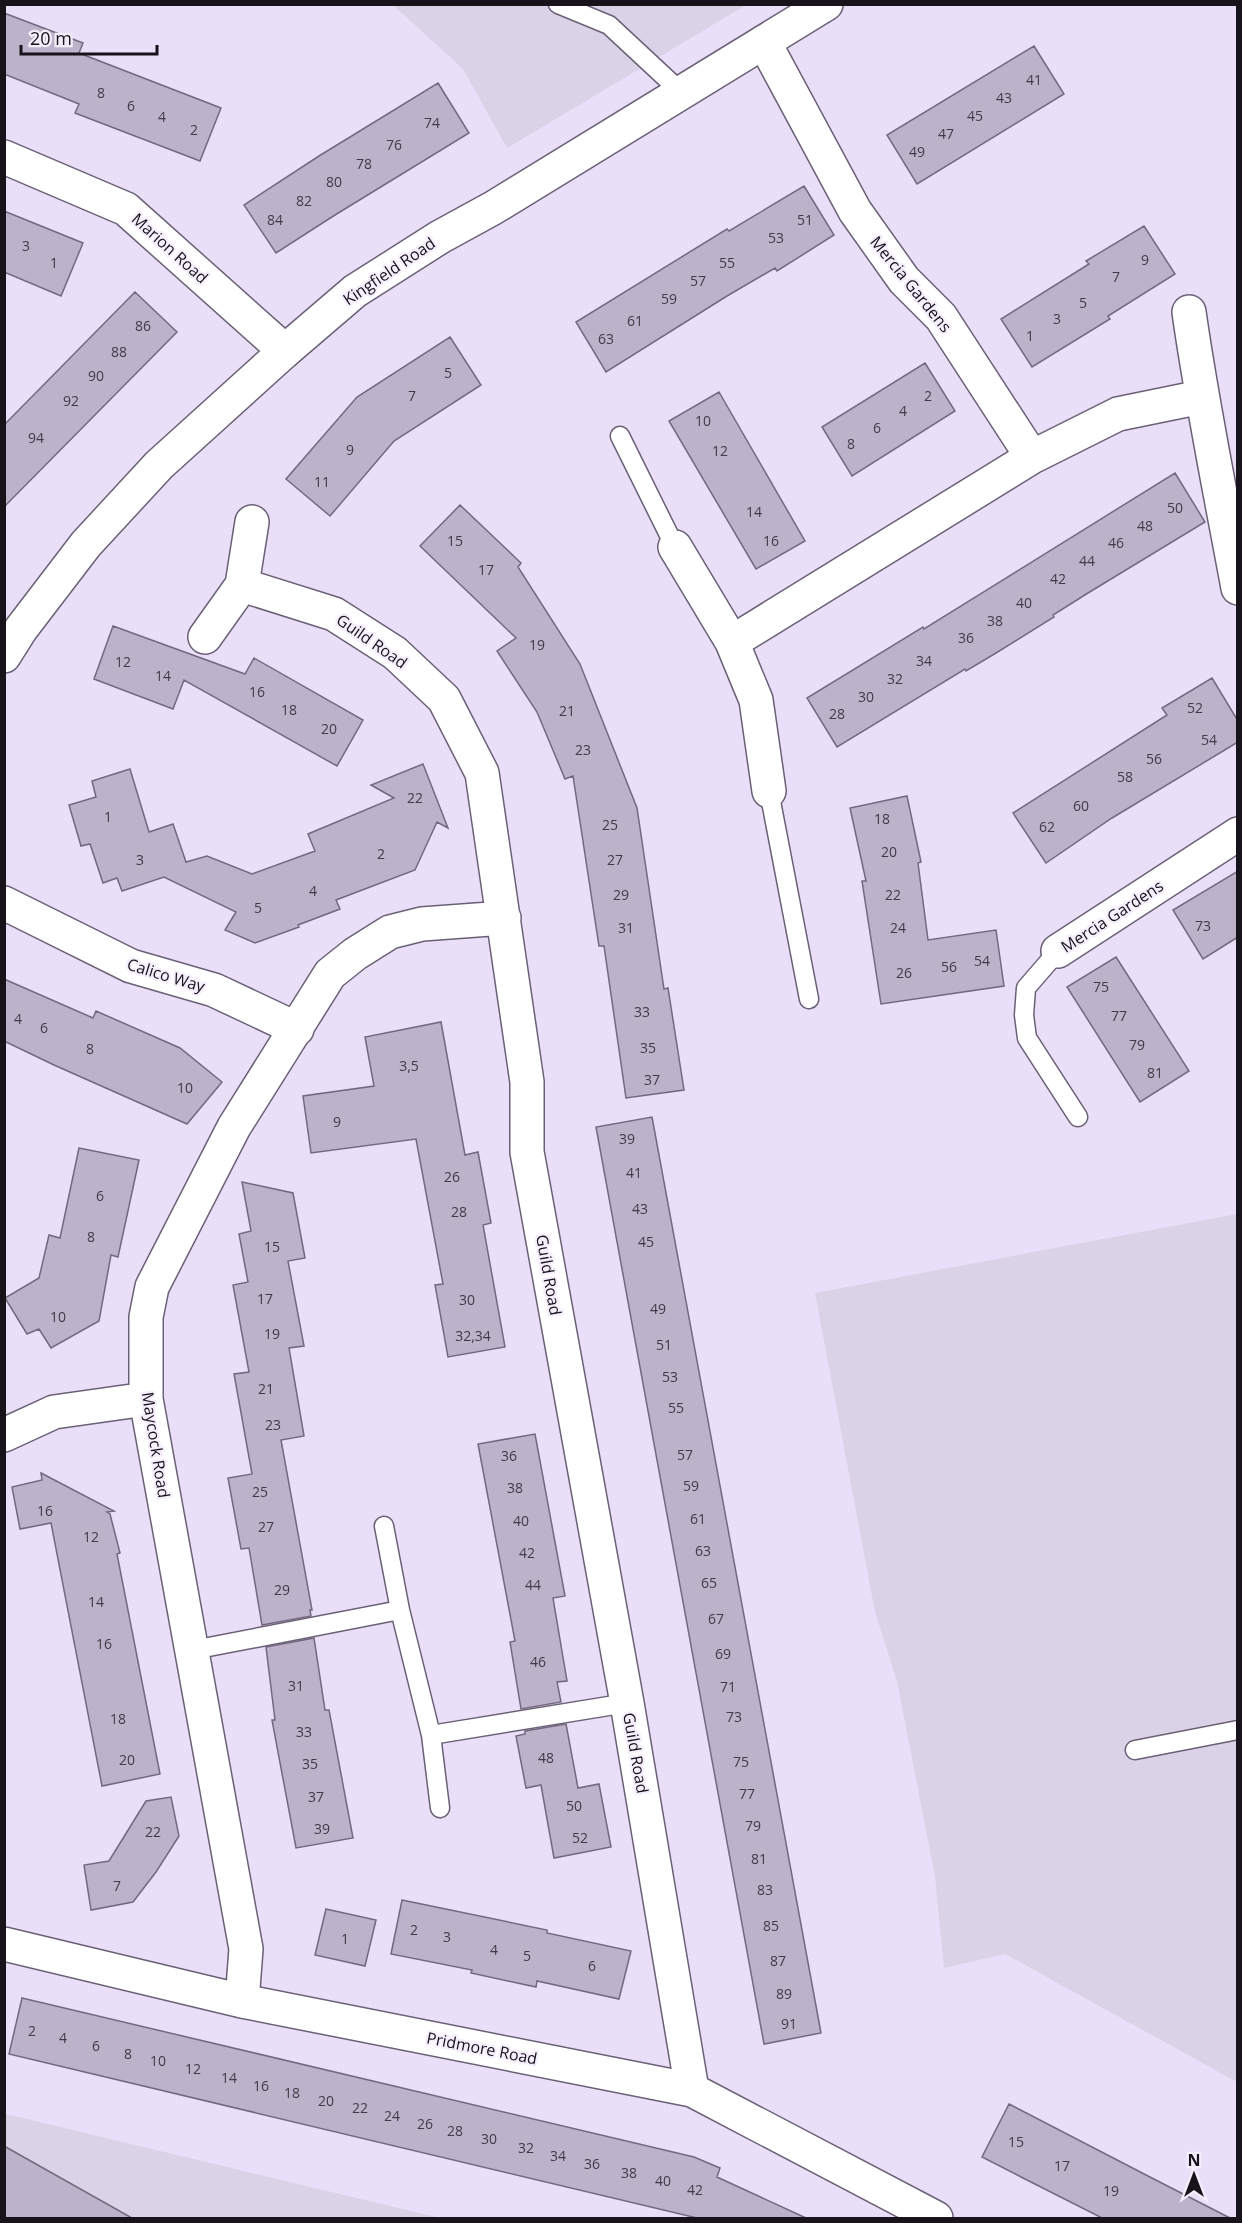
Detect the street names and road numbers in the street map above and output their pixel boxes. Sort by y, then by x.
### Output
street label: Marion Road [127,208,213,288]
street label: Mercia Gardens [865,231,957,337]
street label: Kingfield Road [339,232,439,310]
street label: Guild Road [332,609,412,673]
street label: Mercia Gardens [1057,875,1167,957]
street label: Calico Way [124,953,208,998]
street label: Guild Road [531,1233,567,1317]
street label: Maycock Road [137,1390,175,1500]
street label: Guild Road [618,1711,654,1795]
street label: Pridmore Road [425,2026,539,2070]

